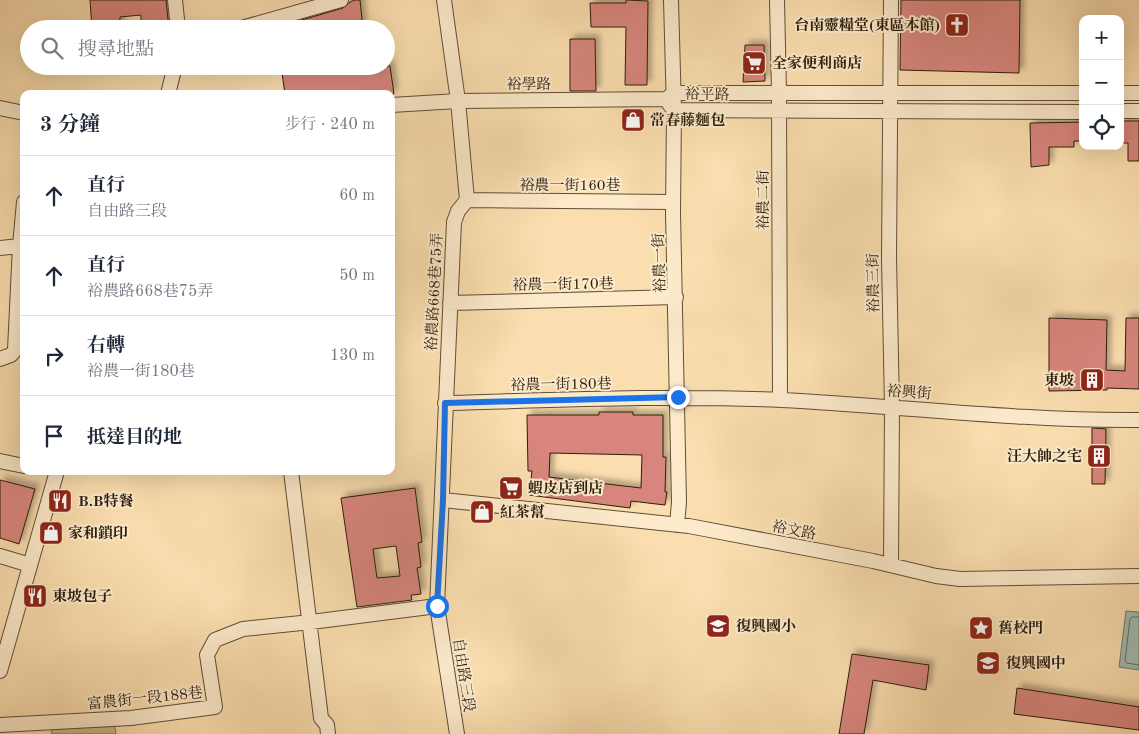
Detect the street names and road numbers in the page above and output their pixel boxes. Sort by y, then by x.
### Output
street label: 裕學路 [506,76,552,93]
street label: 裕平路 [684,86,730,103]
street label: 裕農二街 [755,170,772,230]
street label: 裕農一街160巷 [519,177,621,194]
street label: 裕農路668巷75弄 [423,232,446,352]
street label: 裕農一街 [650,233,669,293]
street label: 裕農三街 [864,253,883,313]
street label: 裕農一街170巷 [512,275,614,294]
street label: 裕農一街180巷 [510,375,612,394]
street label: 裕興街 [886,382,932,403]
street label: 裕文路 [770,518,818,543]
street label: 自由路三段 [449,637,478,713]
street label: 富農街一段188巷 [86,684,204,713]

